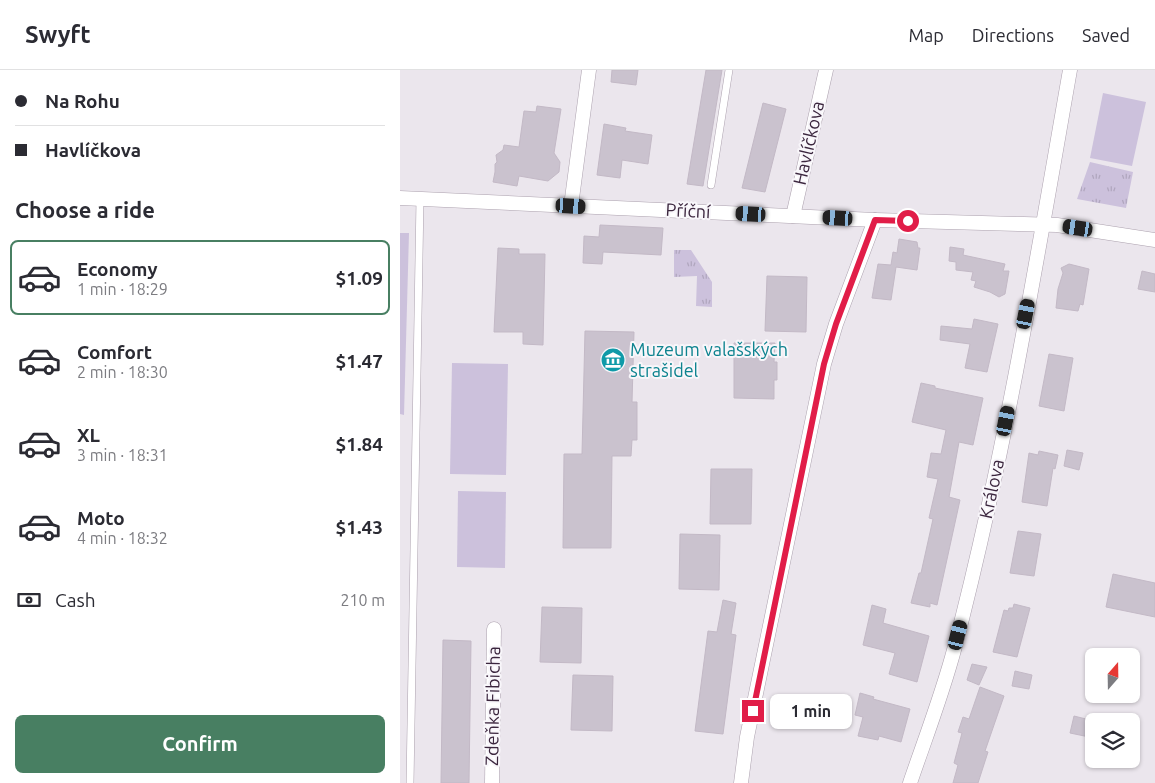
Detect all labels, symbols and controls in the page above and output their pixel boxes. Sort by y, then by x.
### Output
text: Swyft [25,21,91,48]
text: Map [908,25,944,45]
text: Directions [972,25,1054,45]
text: Saved [1082,25,1130,45]
text: Na Rohu [45,90,120,112]
street label: Havlíčkova [789,99,827,187]
text: Havlíčkova [45,139,141,161]
text: Choose a ride [15,197,155,222]
car [555,198,586,214]
street label: Příční [665,199,712,221]
car [735,206,766,222]
car [822,210,853,226]
route start [897,210,919,232]
car [1062,218,1093,238]
icon: car [17,255,62,300]
text: Economy [77,258,158,280]
text: $1.09 [335,267,383,289]
text: 1 min · 18:29 [77,280,168,298]
car [1015,298,1036,330]
icon: car [17,338,62,383]
place label: Muzeum valašských strašidel [630,339,788,380]
text: Comfort [77,341,152,363]
museum icon: Muzeum valašských strašidel [600,347,626,373]
text: $1.47 [335,350,383,372]
text: 2 min · 18:30 [77,363,168,381]
car [995,405,1016,437]
icon: car [17,421,62,466]
text: XL [77,424,100,446]
text: $1.84 [335,433,383,455]
text: 3 min · 18:31 [77,446,168,464]
street label: Králova [975,457,1007,520]
icon: car [17,504,62,549]
text: Moto [77,507,125,529]
text: $1.43 [335,516,383,538]
text: 4 min · 18:32 [77,529,168,547]
icon: cash [15,586,43,614]
text: Cash [55,589,96,611]
text: 210 m [340,591,385,609]
car [947,619,968,651]
street label: Zdeňka Fibicha [481,646,503,766]
north arrow [1085,648,1140,702]
map controls [1085,648,1140,768]
callout: 1 min [770,694,853,728]
route end [742,700,764,722]
text: 1 min [791,702,831,720]
button: layers [1085,713,1140,768]
button: Confirm [15,715,385,773]

